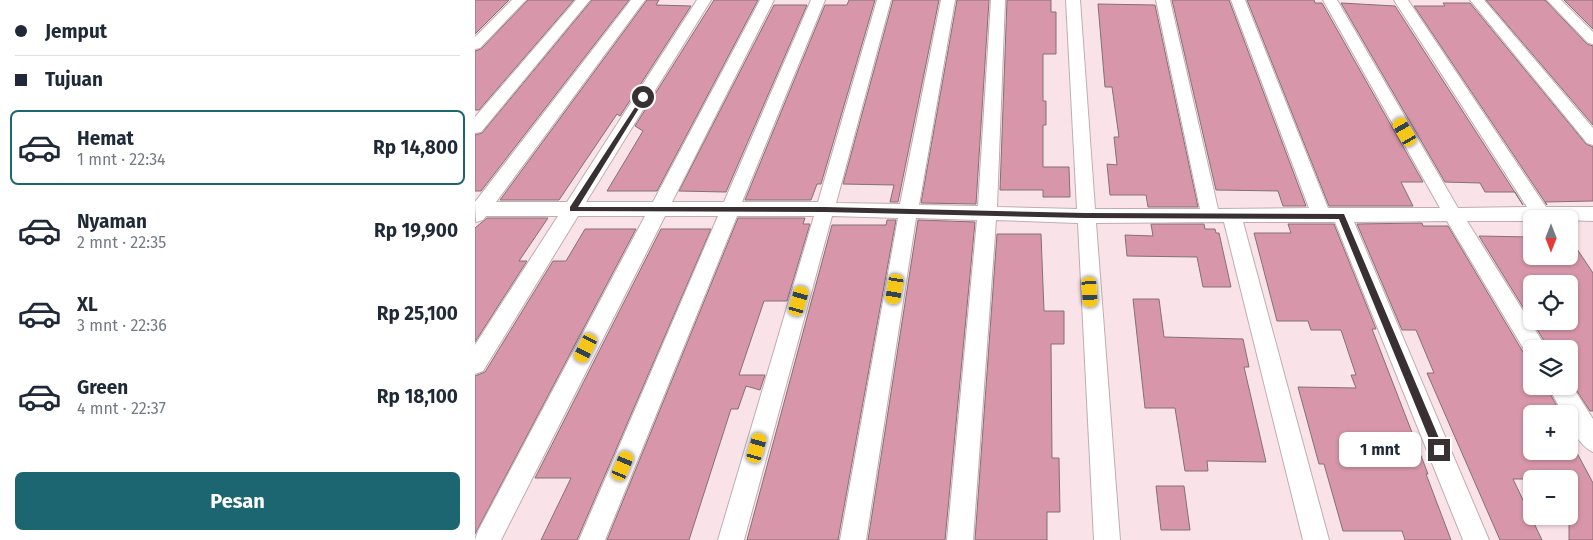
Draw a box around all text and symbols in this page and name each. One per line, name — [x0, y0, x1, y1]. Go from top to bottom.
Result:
text: Jemput — [45, 20, 107, 43]
text: Tujuan — [45, 68, 103, 91]
route start — [632, 86, 654, 108]
car — [1391, 115, 1418, 149]
icon: car — [17, 125, 62, 170]
text: Hemat — [77, 127, 134, 150]
text: Rp 14,800 — [373, 136, 458, 159]
text: 1 mnt · 22:34 — [77, 150, 166, 169]
icon: car — [17, 208, 62, 253]
text: Nyaman — [77, 210, 147, 233]
north arrow — [1523, 210, 1577, 265]
map controls — [1523, 210, 1578, 525]
text: Rp 19,900 — [374, 219, 458, 242]
text: 2 mnt · 22:35 — [77, 233, 166, 252]
car — [885, 273, 904, 305]
button: locate — [1523, 275, 1578, 330]
car — [1081, 277, 1098, 307]
car — [787, 285, 810, 317]
icon: car — [17, 291, 62, 336]
text: XL — [77, 293, 98, 316]
text: Rp 25,100 — [377, 302, 458, 325]
text: 3 mnt · 22:36 — [77, 316, 167, 335]
car — [572, 331, 599, 365]
button: layers — [1523, 340, 1578, 395]
icon: car — [17, 374, 62, 419]
text: Green — [77, 376, 128, 399]
text: Rp 18,100 — [377, 385, 458, 408]
text: 4 mnt · 22:37 — [77, 399, 166, 418]
button: + — [1523, 405, 1578, 460]
car — [745, 432, 768, 464]
callout: 1 mnt — [1339, 432, 1421, 468]
route end — [1428, 439, 1450, 461]
text: 1 mnt — [1360, 440, 1400, 459]
car — [610, 449, 635, 483]
button: − — [1523, 470, 1578, 525]
button: Pesan — [15, 472, 460, 530]

